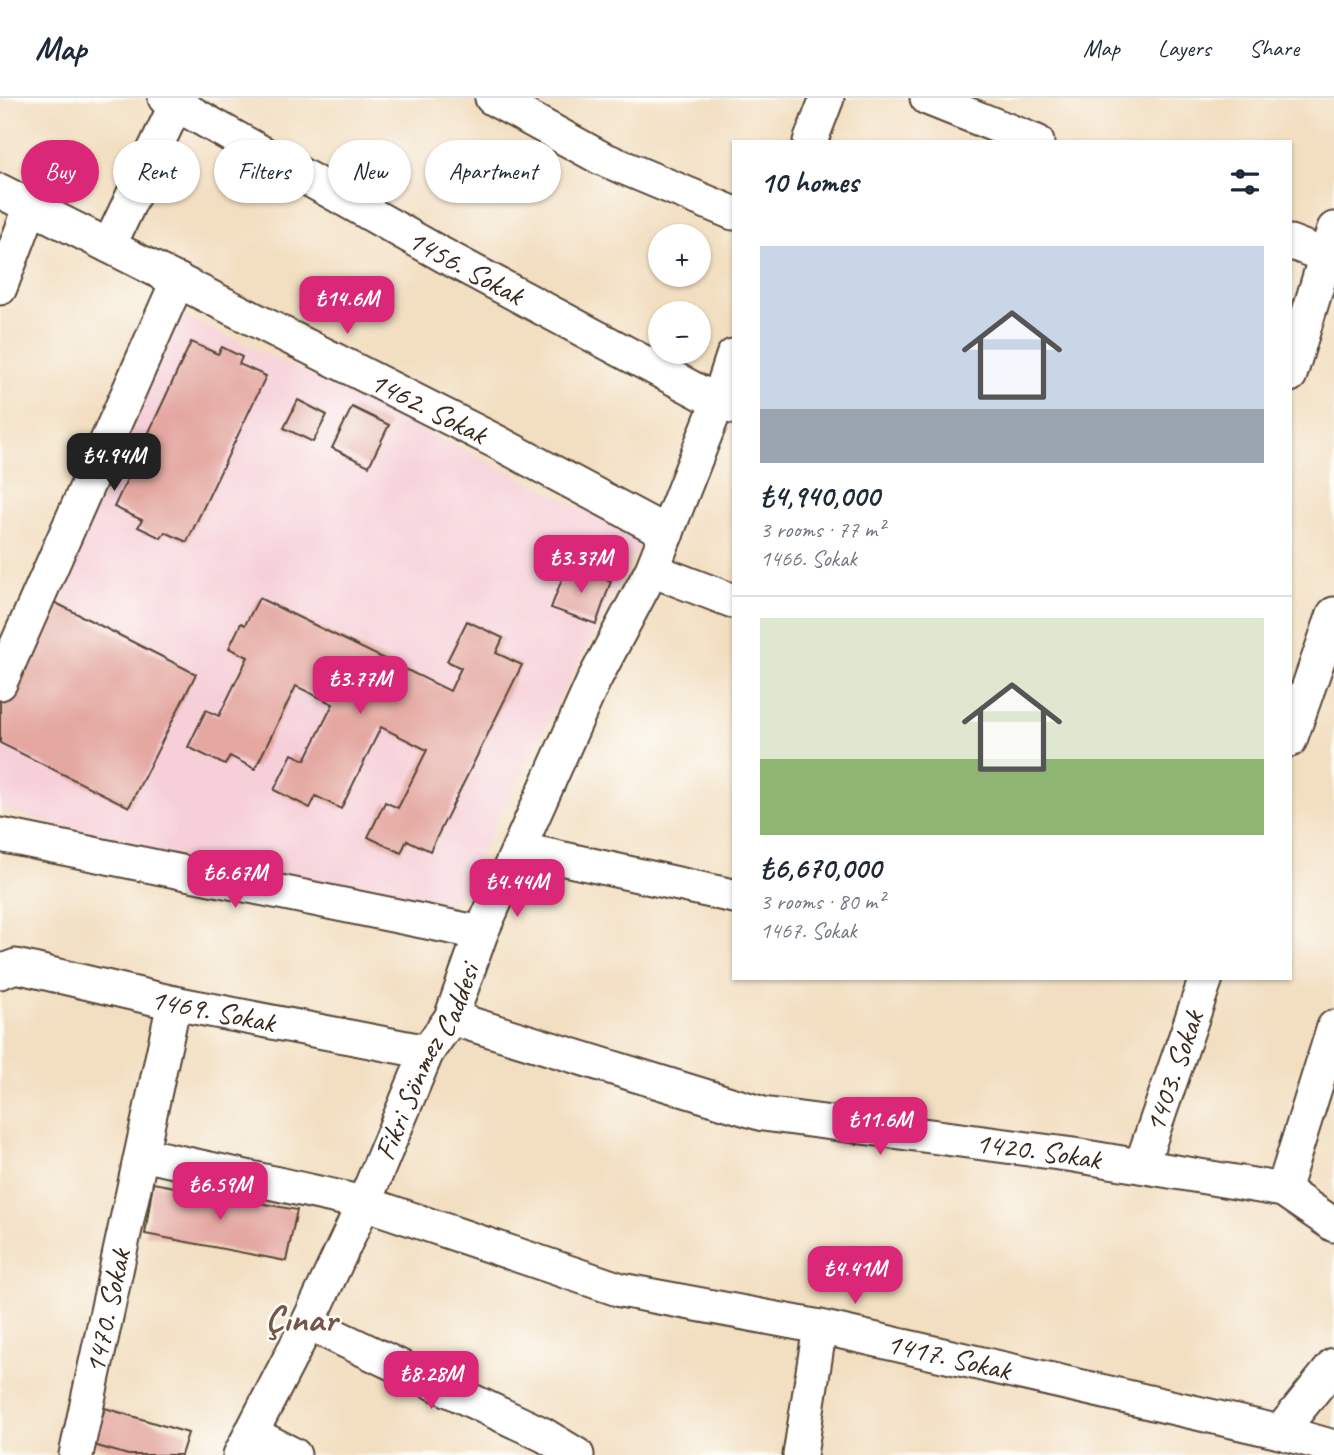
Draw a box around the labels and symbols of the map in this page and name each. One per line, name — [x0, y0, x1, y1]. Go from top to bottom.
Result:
street label: 1456. Sokak — [401, 220, 532, 315]
pin: ₺14.6M — [290, 276, 404, 336]
street label: 1462. Sokak — [364, 362, 495, 454]
pin: ₺4.94M — [57, 434, 171, 493]
pin: ₺3.37M — [524, 536, 638, 595]
pin: ₺3.77M — [303, 656, 417, 716]
pin: ₺6.67M — [178, 850, 292, 910]
pin: ₺4.44M — [460, 860, 574, 919]
street label: Fikri Sönmez Caddesi — [365, 955, 489, 1166]
street label: 1469. Sokak — [147, 979, 280, 1042]
street label: 1403. Sokak — [1135, 1004, 1213, 1137]
pin: ₺11.6M — [823, 1098, 937, 1157]
street label: 1420. Sokak — [973, 1123, 1106, 1179]
pin: ₺6.59M — [163, 1162, 277, 1222]
street label: 1470. Sokak — [75, 1244, 140, 1377]
pin: ₺4.41M — [798, 1246, 912, 1306]
district label: Çınar — [265, 1295, 340, 1342]
street label: 1417. Sokak — [883, 1324, 1016, 1389]
pin: ₺8.28M — [374, 1352, 488, 1411]

